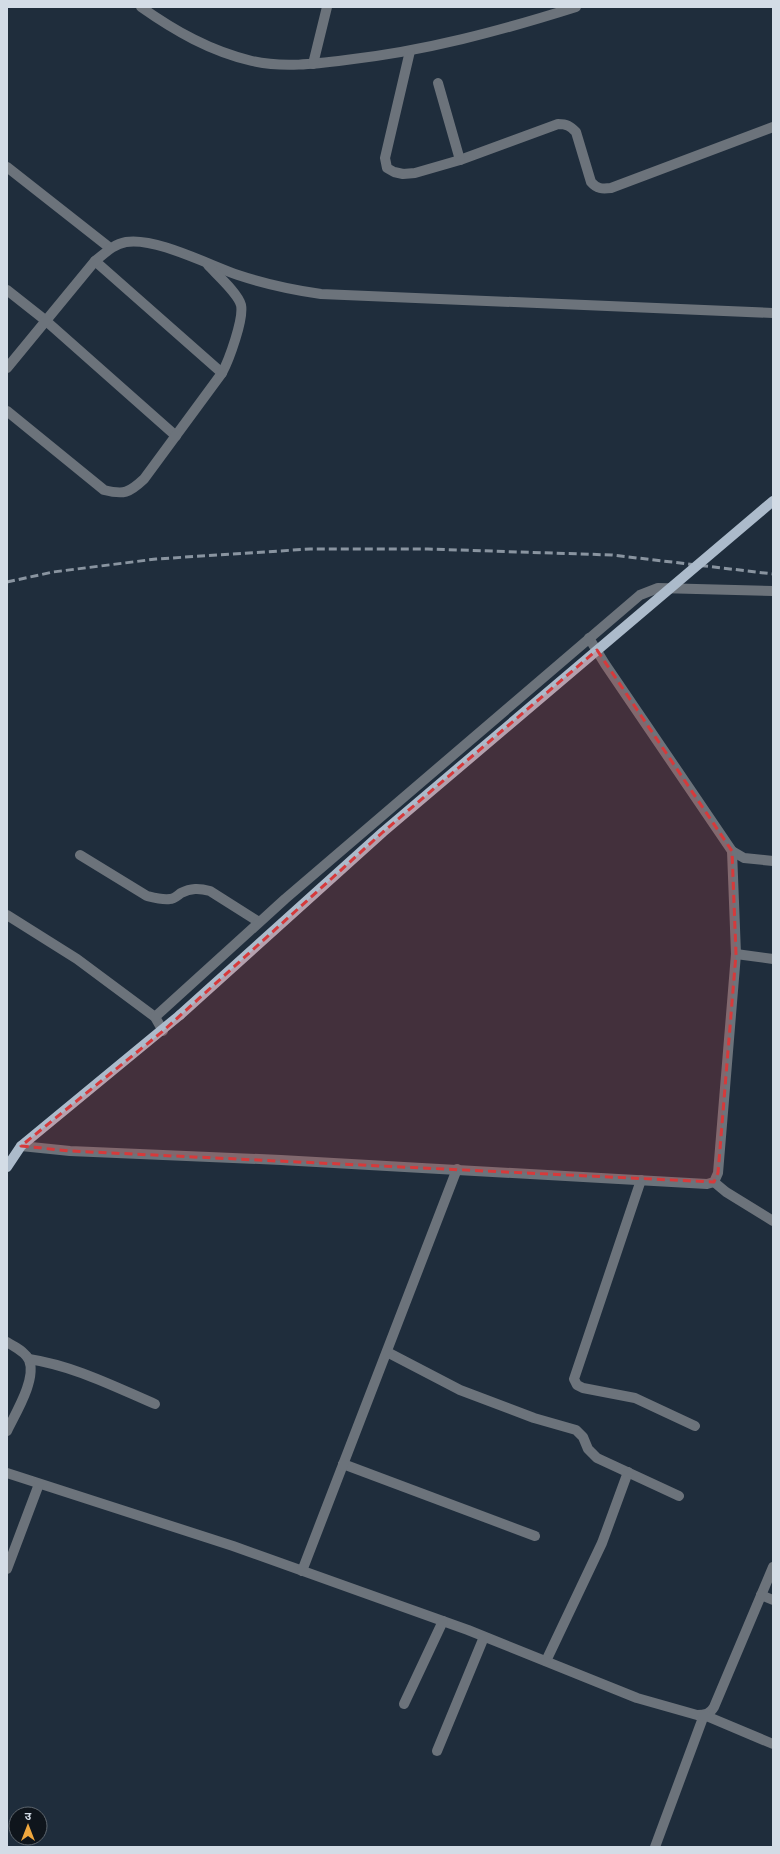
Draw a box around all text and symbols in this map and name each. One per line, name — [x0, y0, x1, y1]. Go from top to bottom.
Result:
north arrow — [8, 1806, 48, 1846]
text: उ — [25, 1810, 32, 1823]

